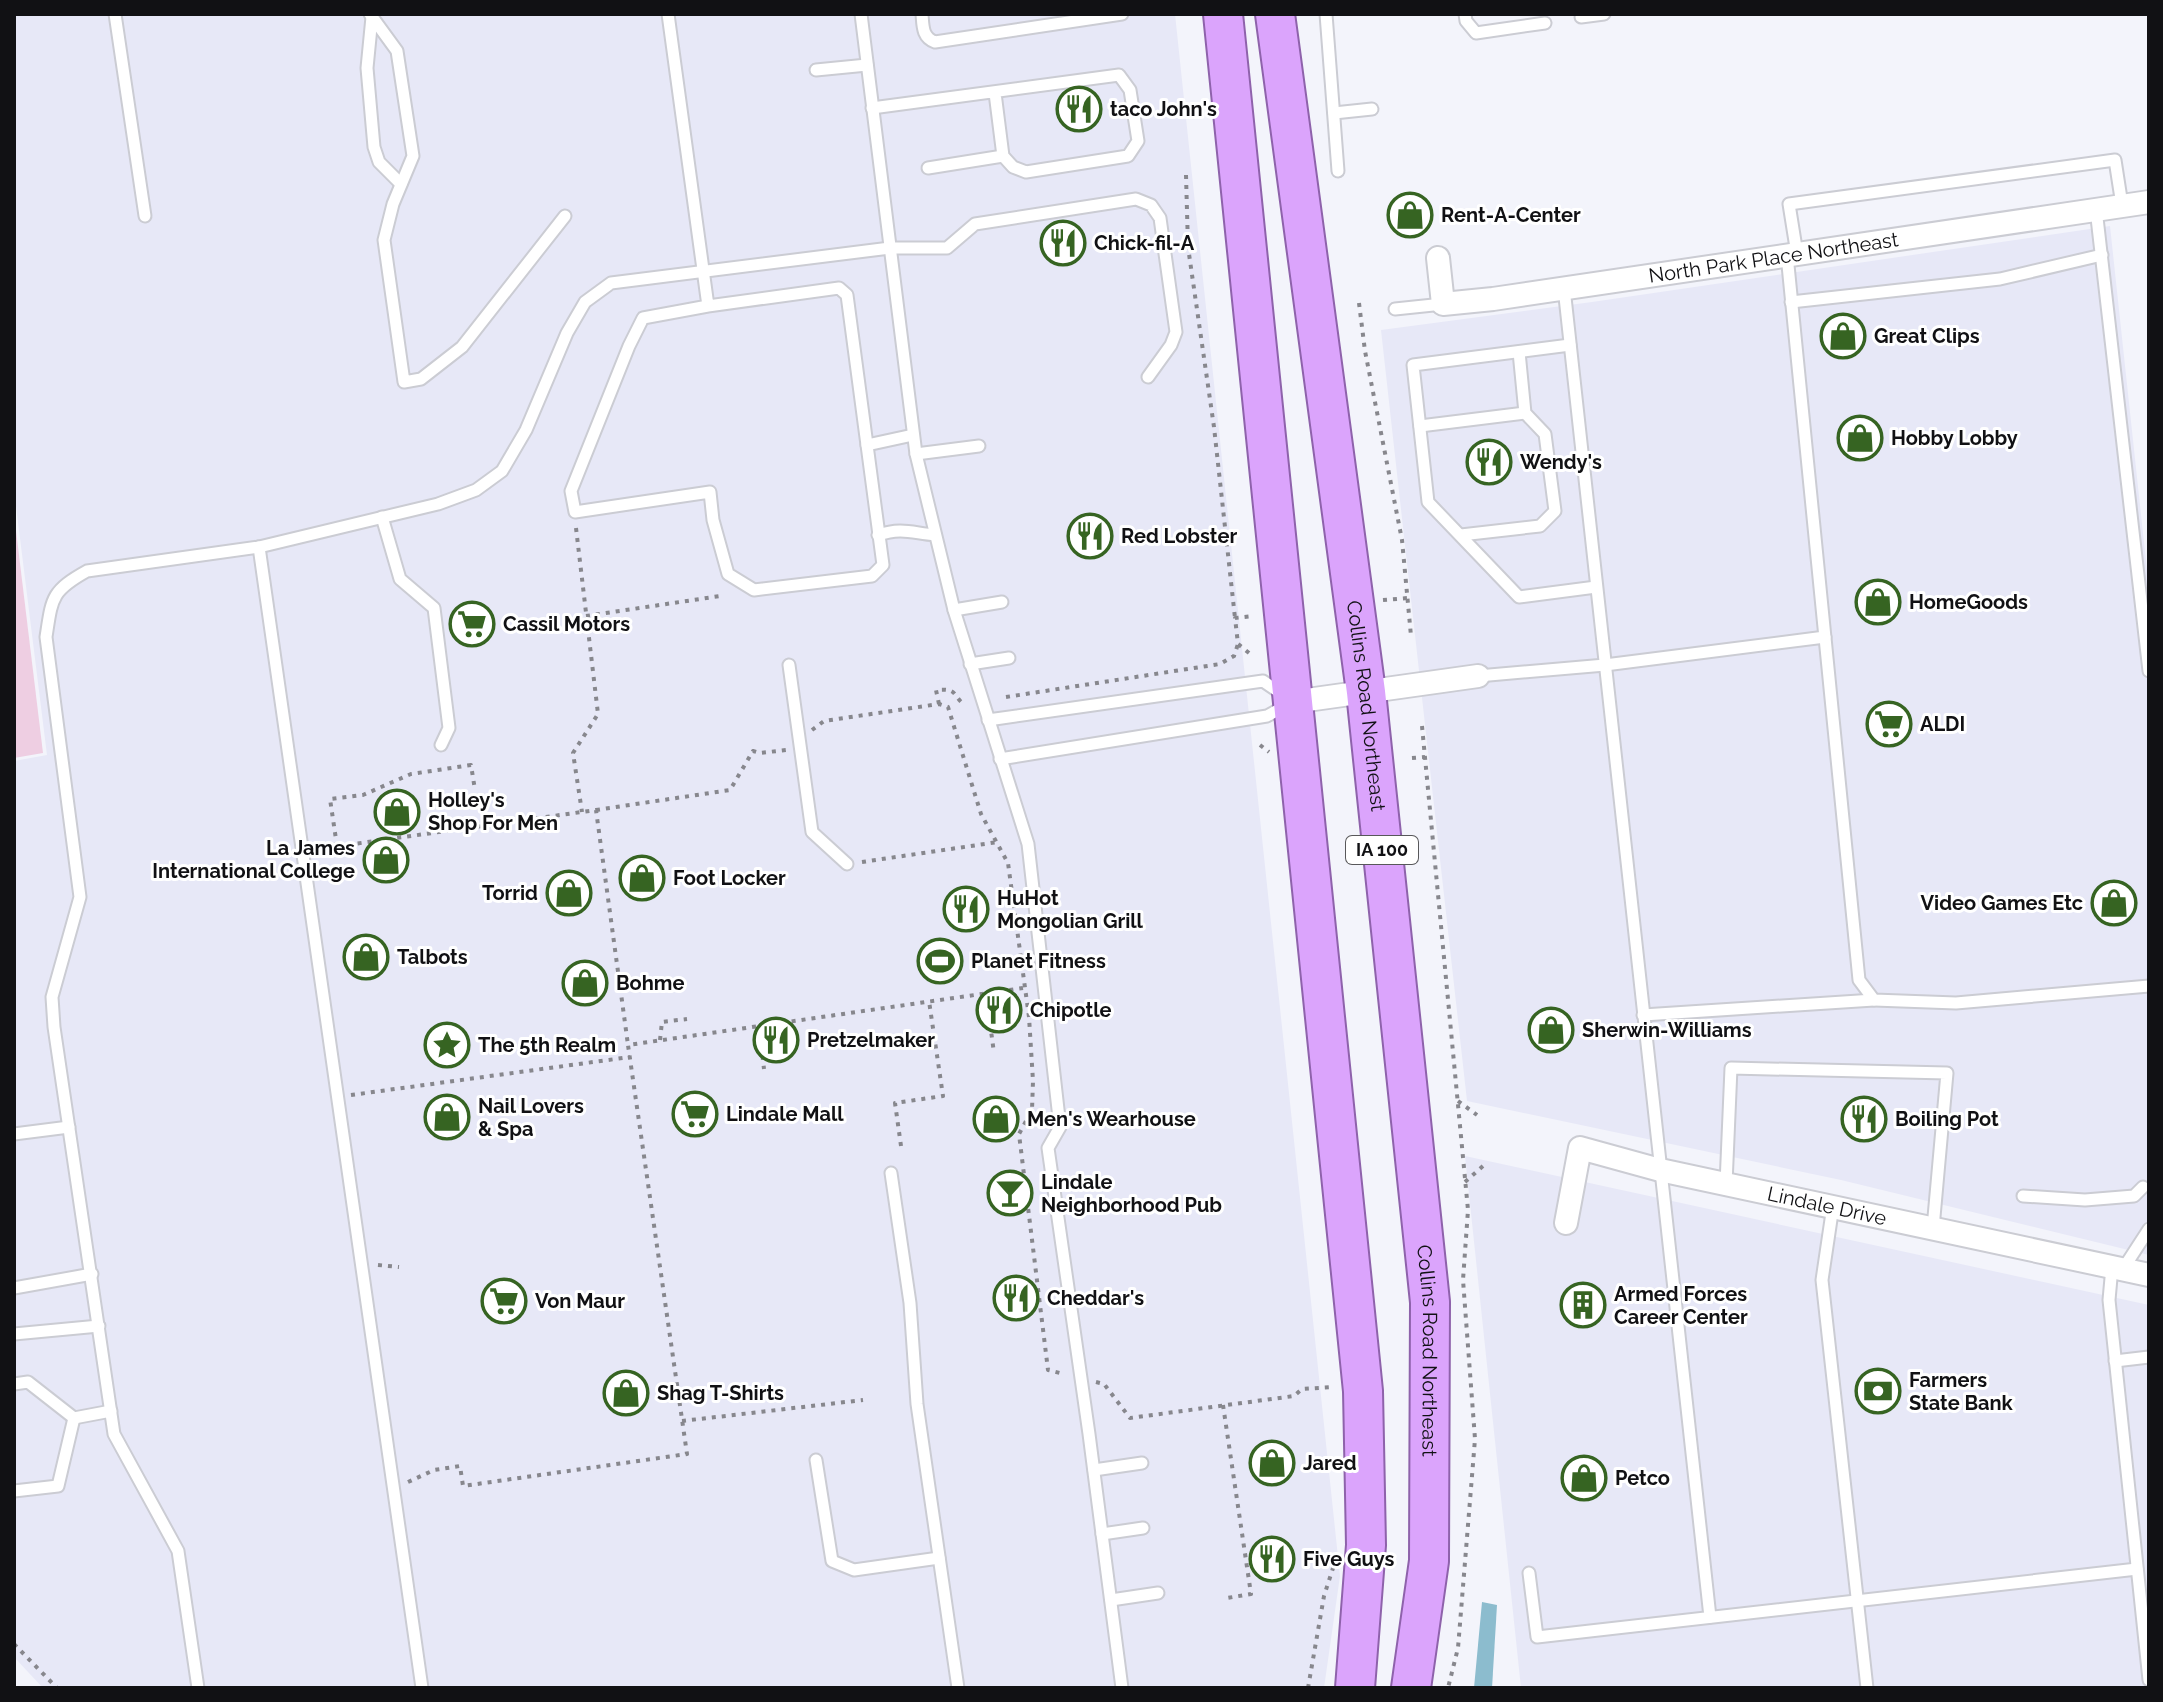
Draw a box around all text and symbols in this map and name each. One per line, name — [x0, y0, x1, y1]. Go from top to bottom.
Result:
restaurant icon: taco John's — [1055, 85, 1103, 133]
place label: taco John's — [1110, 97, 1217, 121]
shop icon: Rent-A-Center — [1386, 191, 1434, 239]
place label: Rent-A-Center — [1441, 203, 1581, 227]
restaurant icon: Chick-fil-A — [1039, 219, 1087, 267]
street label: North Park Place Northeast — [1647, 227, 1900, 288]
place label: Chick-fil-A — [1094, 231, 1195, 255]
shop icon: Great Clips — [1819, 312, 1867, 360]
place label: Great Clips — [1874, 324, 1980, 348]
shop icon: Hobby Lobby — [1836, 414, 1884, 462]
place label: Hobby Lobby — [1891, 426, 2018, 450]
restaurant icon: Wendy's — [1465, 438, 1513, 486]
place label: Wendy's — [1520, 450, 1602, 474]
restaurant icon: Red Lobster — [1066, 512, 1114, 560]
place label: Red Lobster — [1121, 524, 1237, 548]
shop icon: HomeGoods — [1854, 578, 1902, 626]
place label: HomeGoods — [1909, 590, 2028, 614]
street label: Collins Road Northeast — [1342, 599, 1390, 813]
supermarket icon: Cassil Motors — [448, 600, 496, 648]
place label: Cassil Motors — [503, 612, 630, 636]
supermarket icon: ALDI — [1865, 700, 1913, 748]
place label: ALDI — [1920, 712, 1965, 736]
shop icon: Holley's Shop For Men — [373, 788, 421, 836]
place label: Holley's Shop For Men — [428, 788, 558, 835]
place label: La James International College — [152, 836, 355, 883]
shop icon: La James International College — [362, 836, 410, 884]
road number: IA 100 — [1346, 836, 1418, 864]
shop icon: Foot Locker — [618, 854, 666, 902]
place label: Foot Locker — [673, 866, 786, 890]
shop icon: Torrid — [545, 869, 593, 917]
shop icon: Video Games Etc — [2090, 879, 2138, 927]
place label: Torrid — [482, 881, 538, 905]
restaurant icon: HuHot Mongolian Grill — [942, 885, 990, 933]
place label: HuHot Mongolian Grill — [997, 886, 1144, 933]
place label: Video Games Etc — [1921, 891, 2083, 915]
shop icon: Talbots — [342, 933, 390, 981]
sports icon: Planet Fitness — [916, 937, 964, 985]
place label: Talbots — [397, 945, 468, 969]
place label: Planet Fitness — [971, 949, 1106, 973]
shop icon: Bohme — [561, 959, 609, 1007]
place label: Bohme — [616, 971, 684, 995]
restaurant icon: Chipotle — [975, 986, 1023, 1034]
place label: Chipotle — [1030, 998, 1112, 1022]
shop icon: Sherwin-Williams — [1527, 1006, 1575, 1054]
restaurant icon: Pretzelmaker — [752, 1016, 800, 1064]
place label: Sherwin-Williams — [1582, 1018, 1752, 1042]
place icon: The 5th Realm — [423, 1021, 471, 1069]
place label: Pretzelmaker — [807, 1028, 935, 1052]
place label: The 5th Realm — [478, 1033, 616, 1057]
supermarket icon: Lindale Mall — [671, 1090, 719, 1138]
shop icon: Nail Lovers & Spa — [423, 1093, 471, 1141]
place label: Nail Lovers & Spa — [478, 1094, 584, 1141]
shop icon: Men's Wearhouse — [972, 1095, 1020, 1143]
restaurant icon: Boiling Pot — [1840, 1095, 1888, 1143]
place label: Lindale Mall — [726, 1102, 844, 1126]
place label: Men's Wearhouse — [1027, 1107, 1196, 1131]
place label: Boiling Pot — [1895, 1107, 1999, 1131]
bar icon: Lindale Neighborhood Pub — [986, 1169, 1034, 1217]
place label: Lindale Neighborhood Pub — [1041, 1170, 1222, 1217]
street label: Lindale Drive — [1765, 1181, 1889, 1230]
street label: Collins Road Northeast — [1412, 1244, 1442, 1457]
restaurant icon: Cheddar's — [992, 1274, 1040, 1322]
supermarket icon: Von Maur — [480, 1277, 528, 1325]
building icon: Armed Forces Career Center — [1559, 1281, 1607, 1329]
place label: Armed Forces Career Center — [1614, 1282, 1748, 1329]
place label: Cheddar's — [1047, 1286, 1144, 1310]
place label: Von Maur — [535, 1289, 625, 1313]
bank icon: Farmers State Bank — [1854, 1367, 1902, 1415]
place label: Farmers State Bank — [1909, 1368, 2014, 1415]
shop icon: Shag T-Shirts — [602, 1369, 650, 1417]
place label: Shag T-Shirts — [657, 1381, 784, 1405]
shop icon: Jared — [1248, 1439, 1296, 1487]
place label: Jared — [1303, 1451, 1357, 1475]
shop icon: Petco — [1560, 1454, 1608, 1502]
place label: Petco — [1615, 1466, 1670, 1490]
restaurant icon: Five Guys — [1248, 1535, 1296, 1583]
place label: Five Guys — [1303, 1547, 1395, 1571]

